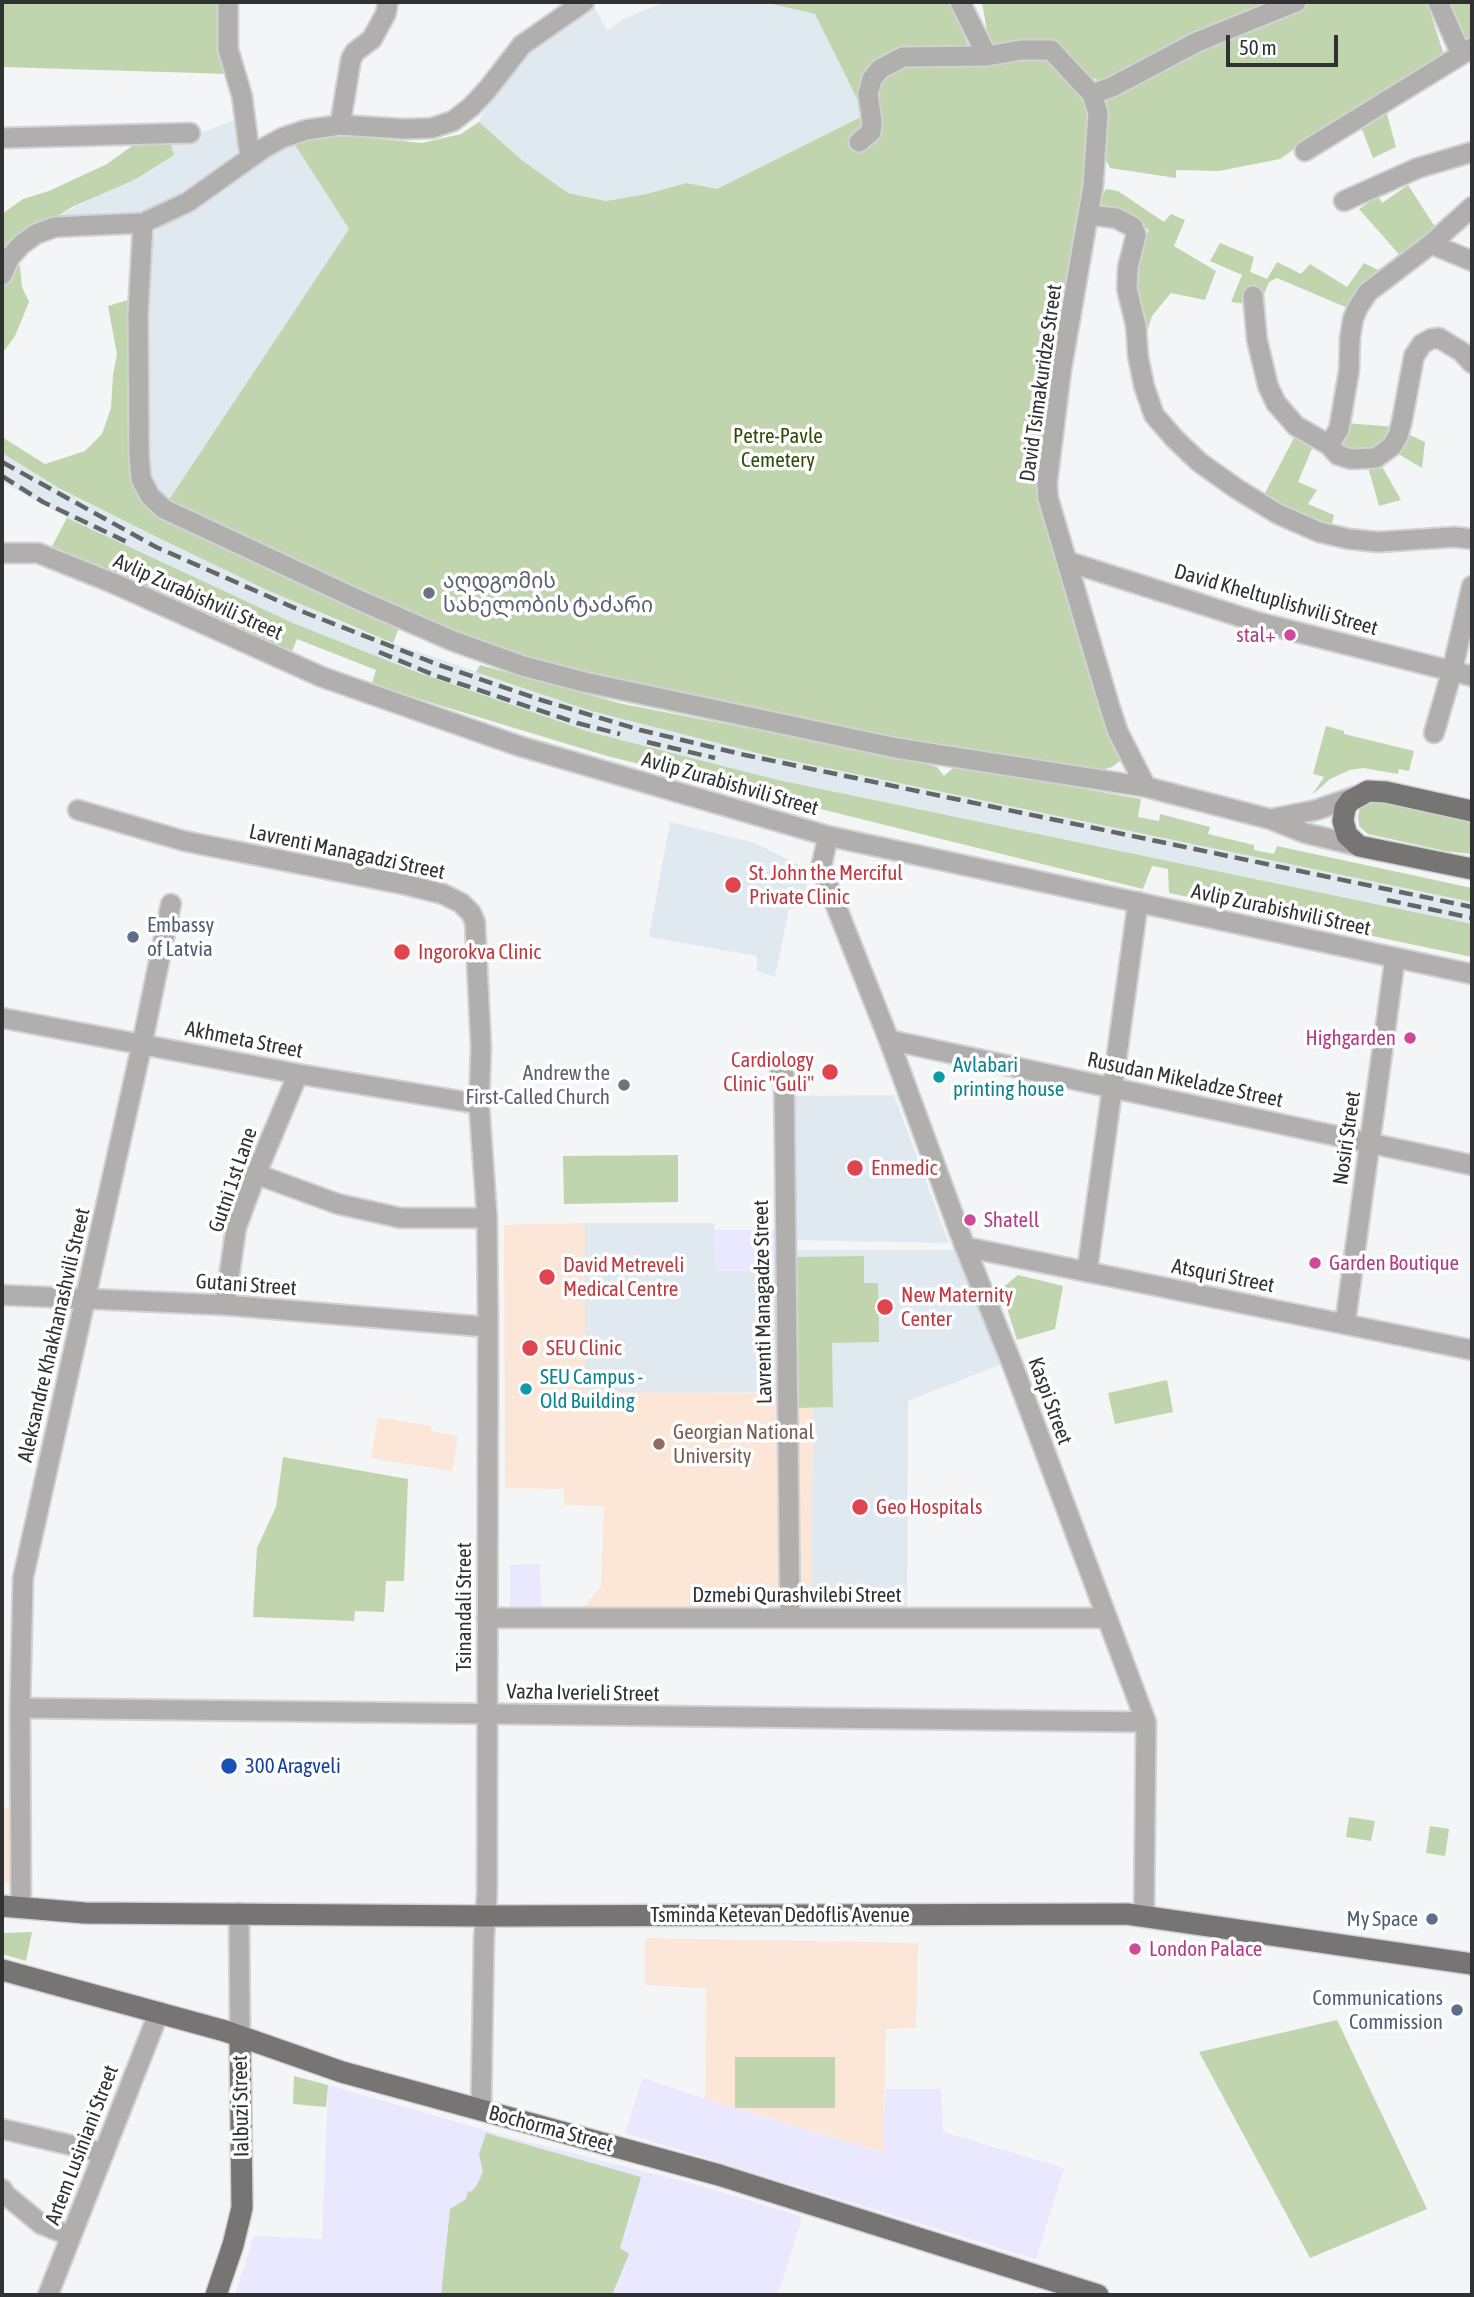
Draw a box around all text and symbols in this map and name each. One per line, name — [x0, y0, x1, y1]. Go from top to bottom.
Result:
scale bar — [1229, 21, 1341, 65]
text: 50 m — [1239, 35, 1277, 59]
street label: David Tsimakuridze Street — [1015, 283, 1067, 483]
park label: Petre-Pavle Cemetery — [733, 423, 823, 473]
street label: Avlip Zurabishvili Street — [110, 548, 286, 646]
street label: David Kheltuplishvili Street — [1171, 559, 1381, 641]
place label: აღდგომის სახელობის ტაძარი — [443, 568, 653, 618]
marker: აღდგომის სახელობის ტაძარი — [421, 585, 437, 601]
place label: stal+ — [1236, 622, 1276, 648]
marker: stal+ — [1282, 627, 1298, 643]
street label: Avlip Zurabishvili Street — [639, 747, 821, 821]
street label: Lavrenti Managadzi Street — [247, 819, 447, 885]
place label: St. John the Merciful Private Clinic — [749, 860, 903, 910]
marker: St. John the Merciful Private Clinic — [723, 875, 743, 895]
street label: Avlip Zurabishvili Street — [1189, 879, 1373, 941]
place label: Embassy of Latvia — [147, 912, 214, 962]
marker: Embassy of Latvia — [125, 929, 141, 945]
place label: Ingorokva Clinic — [418, 939, 541, 965]
marker: Ingorokva Clinic — [392, 942, 412, 962]
street label: Akhmeta Street — [183, 1016, 305, 1064]
place label: Highgarden — [1306, 1025, 1396, 1051]
marker: Highgarden — [1402, 1030, 1418, 1046]
place label: Cardiology Clinic "Guli" — [723, 1047, 814, 1097]
street label: Rusudan Mikeladze Street — [1085, 1047, 1285, 1113]
place label: Avlabari printing house — [953, 1052, 1064, 1102]
place label: Andrew the First-Called Church — [465, 1060, 610, 1110]
marker: Cardiology Clinic "Guli" — [820, 1062, 840, 1082]
marker: Avlabari printing house — [931, 1069, 947, 1085]
marker: Andrew the First-Called Church — [616, 1077, 632, 1093]
street label: Nosiri Street — [1328, 1089, 1366, 1187]
street label: Gutni 1st Lane — [203, 1124, 263, 1236]
place label: Enmedic — [871, 1155, 937, 1181]
marker: Enmedic — [845, 1158, 865, 1178]
street label: Lavrenti Managadze Street — [749, 1200, 777, 1404]
street label: Aleksandre Khakhanashvili Street — [12, 1205, 96, 1465]
place label: Shatell — [984, 1207, 1039, 1233]
marker: Shatell — [962, 1212, 978, 1228]
place label: Garden Boutique — [1329, 1250, 1459, 1276]
place label: David Metreveli Medical Centre — [563, 1252, 684, 1302]
street label: Atsquri Street — [1170, 1254, 1276, 1298]
marker: Garden Boutique — [1307, 1255, 1323, 1271]
marker: David Metreveli Medical Centre — [537, 1267, 557, 1287]
street label: Gutani Street — [195, 1269, 297, 1301]
place label: New Maternity Center — [901, 1282, 1013, 1332]
marker: New Maternity Center — [875, 1297, 895, 1317]
place label: SEU Clinic — [546, 1335, 622, 1361]
marker: SEU Clinic — [520, 1338, 540, 1358]
street label: Kaspi Street — [1023, 1354, 1077, 1448]
place label: SEU Campus - Old Building — [540, 1364, 643, 1414]
marker: SEU Campus - Old Building — [518, 1381, 534, 1397]
place label: Georgian National University — [673, 1419, 814, 1469]
marker: Georgian National University — [651, 1436, 667, 1452]
place label: Geo Hospitals — [876, 1494, 982, 1520]
marker: Geo Hospitals — [850, 1497, 870, 1517]
street label: Tsinandali Street — [451, 1542, 477, 1672]
street label: Dzmebi Qurashvilebi Street — [692, 1582, 902, 1608]
street label: Vazha Iverieli Street — [506, 1679, 660, 1707]
place label: 300 Aragveli — [245, 1753, 341, 1779]
marker: 300 Aragveli — [219, 1756, 239, 1776]
street label: Tsminda Ketevan Dedoflis Avenue — [650, 1902, 910, 1928]
place label: My Space — [1347, 1906, 1418, 1932]
marker: My Space — [1424, 1911, 1440, 1927]
place label: London Palace — [1149, 1936, 1262, 1962]
marker: London Palace — [1127, 1941, 1143, 1957]
place label: Communications Commission — [1312, 1985, 1443, 2035]
marker: Communications Commission — [1449, 2002, 1465, 2018]
street label: Ialbuzi Street — [228, 2055, 254, 2157]
street label: Artem Lusiniani Street — [40, 2062, 124, 2228]
street label: Bochorma Street — [486, 2100, 616, 2158]

